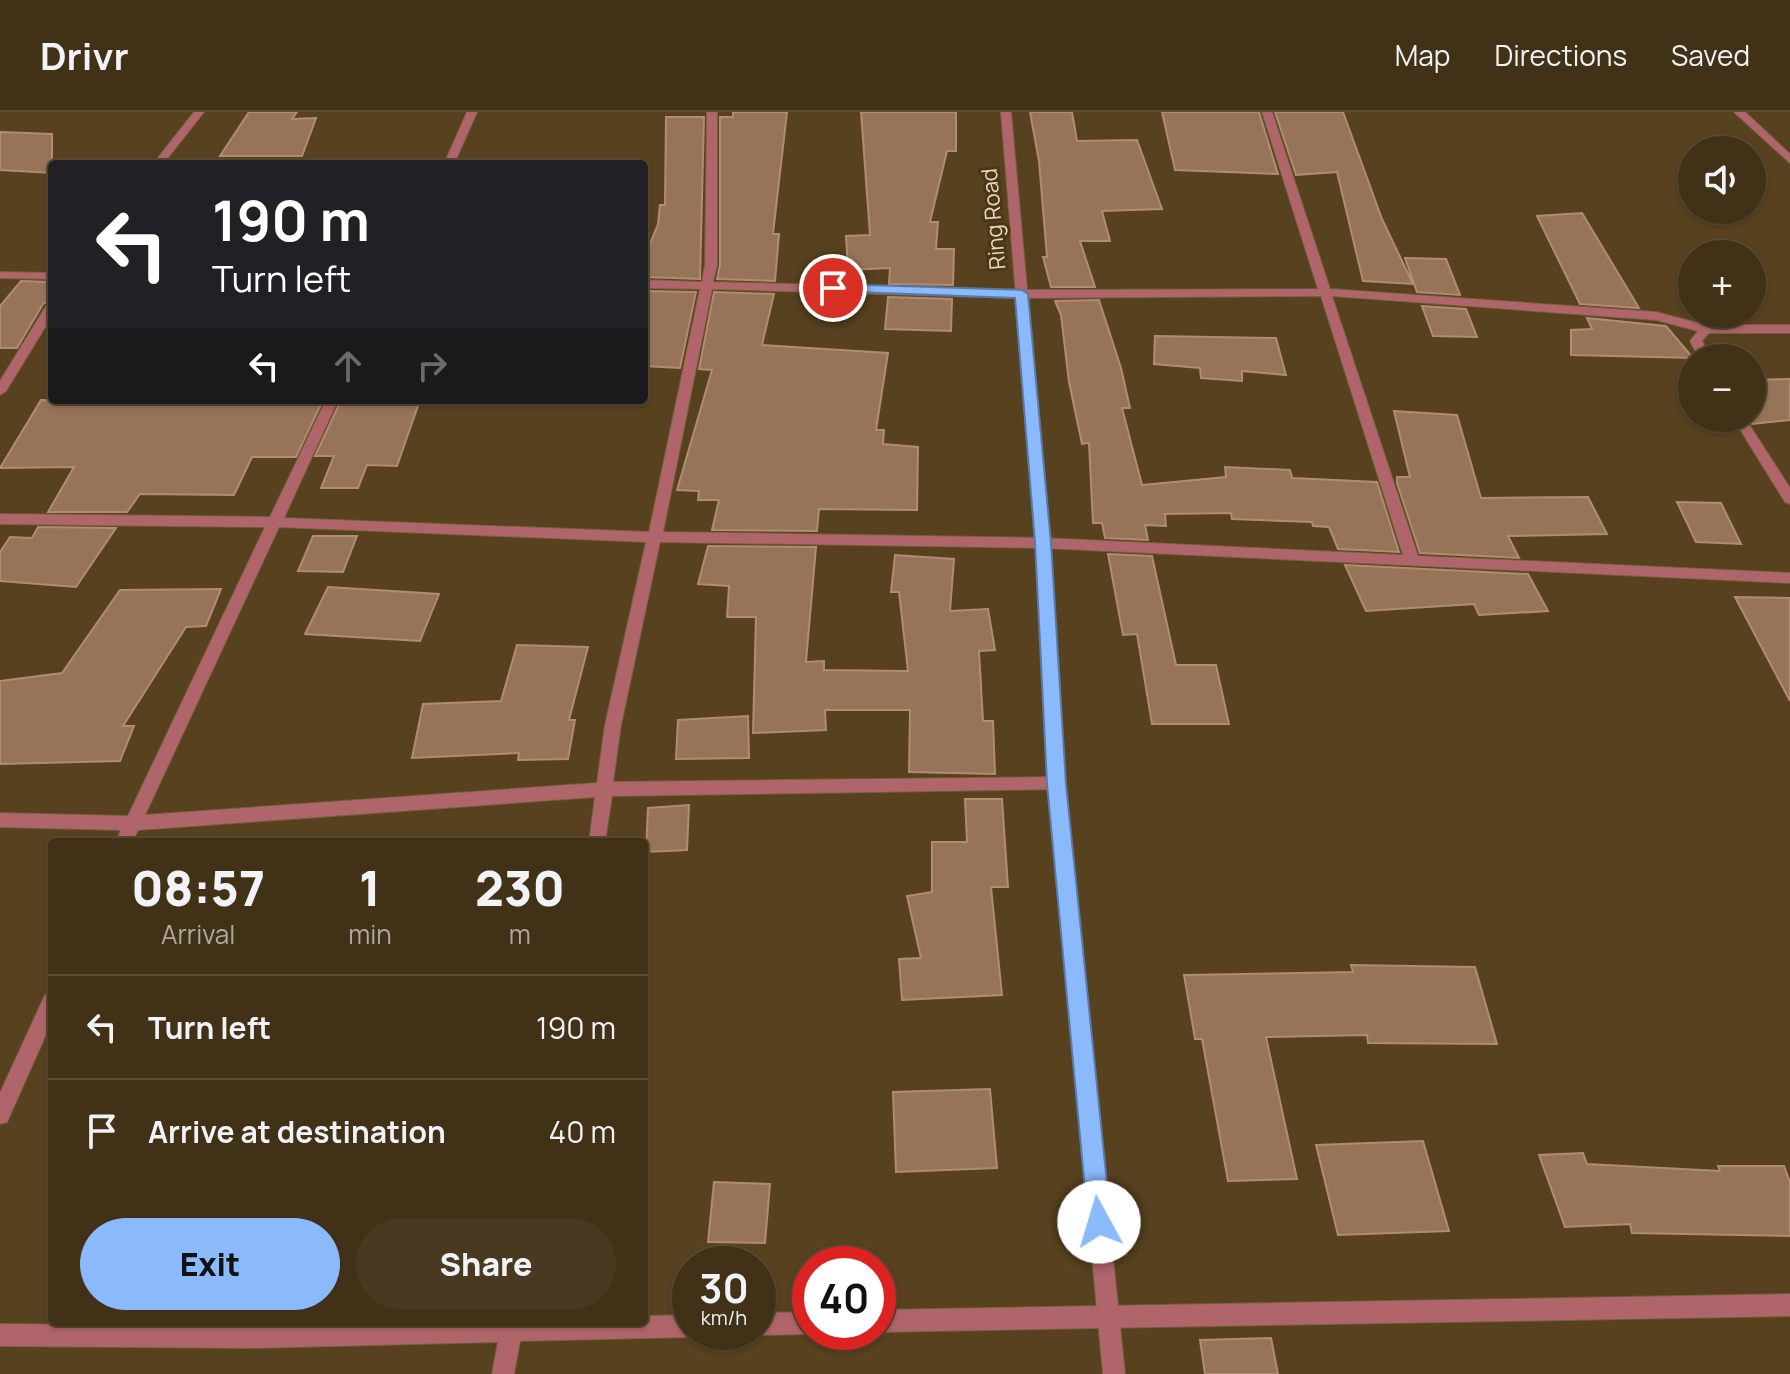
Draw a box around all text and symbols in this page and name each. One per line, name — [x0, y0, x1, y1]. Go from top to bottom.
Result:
text: Drivr — [40, 29, 129, 81]
text: Map — [1395, 36, 1450, 74]
text: Directions — [1494, 36, 1627, 74]
text: Saved — [1671, 36, 1750, 74]
map controls — [1678, 136, 1766, 432]
button: sound — [1678, 136, 1766, 224]
street label: Ring Road — [974, 167, 1012, 271]
text: 190 m — [212, 181, 370, 258]
icon: left — [80, 192, 184, 296]
button: + — [1678, 240, 1766, 328]
text: Turn left — [212, 254, 351, 303]
pin — [799, 254, 867, 322]
icon: arrive — [811, 266, 855, 310]
icon: left — [242, 344, 286, 388]
icon: ahead — [326, 344, 370, 388]
icon: right — [410, 344, 454, 388]
button: − — [1678, 344, 1766, 432]
text: 08:57 — [131, 855, 265, 920]
text: 1 — [359, 855, 381, 920]
text: 230 — [475, 855, 565, 920]
text: Arrival — [161, 916, 235, 952]
text: min — [348, 916, 392, 952]
text: m — [509, 916, 531, 952]
icon: left — [80, 1005, 124, 1049]
text: Turn left — [148, 1007, 271, 1048]
text: 190 m — [536, 1007, 616, 1048]
icon: arrive — [80, 1109, 124, 1153]
text: Arrive at destination — [148, 1111, 446, 1152]
text: 40 m — [549, 1111, 616, 1152]
position arrow — [1057, 1180, 1141, 1264]
button: Exit — [80, 1218, 340, 1310]
button: Share — [356, 1218, 616, 1310]
speed limit sign: 40 — [792, 1246, 896, 1350]
text: 30 — [699, 1260, 749, 1315]
text: km/h — [701, 1304, 747, 1331]

